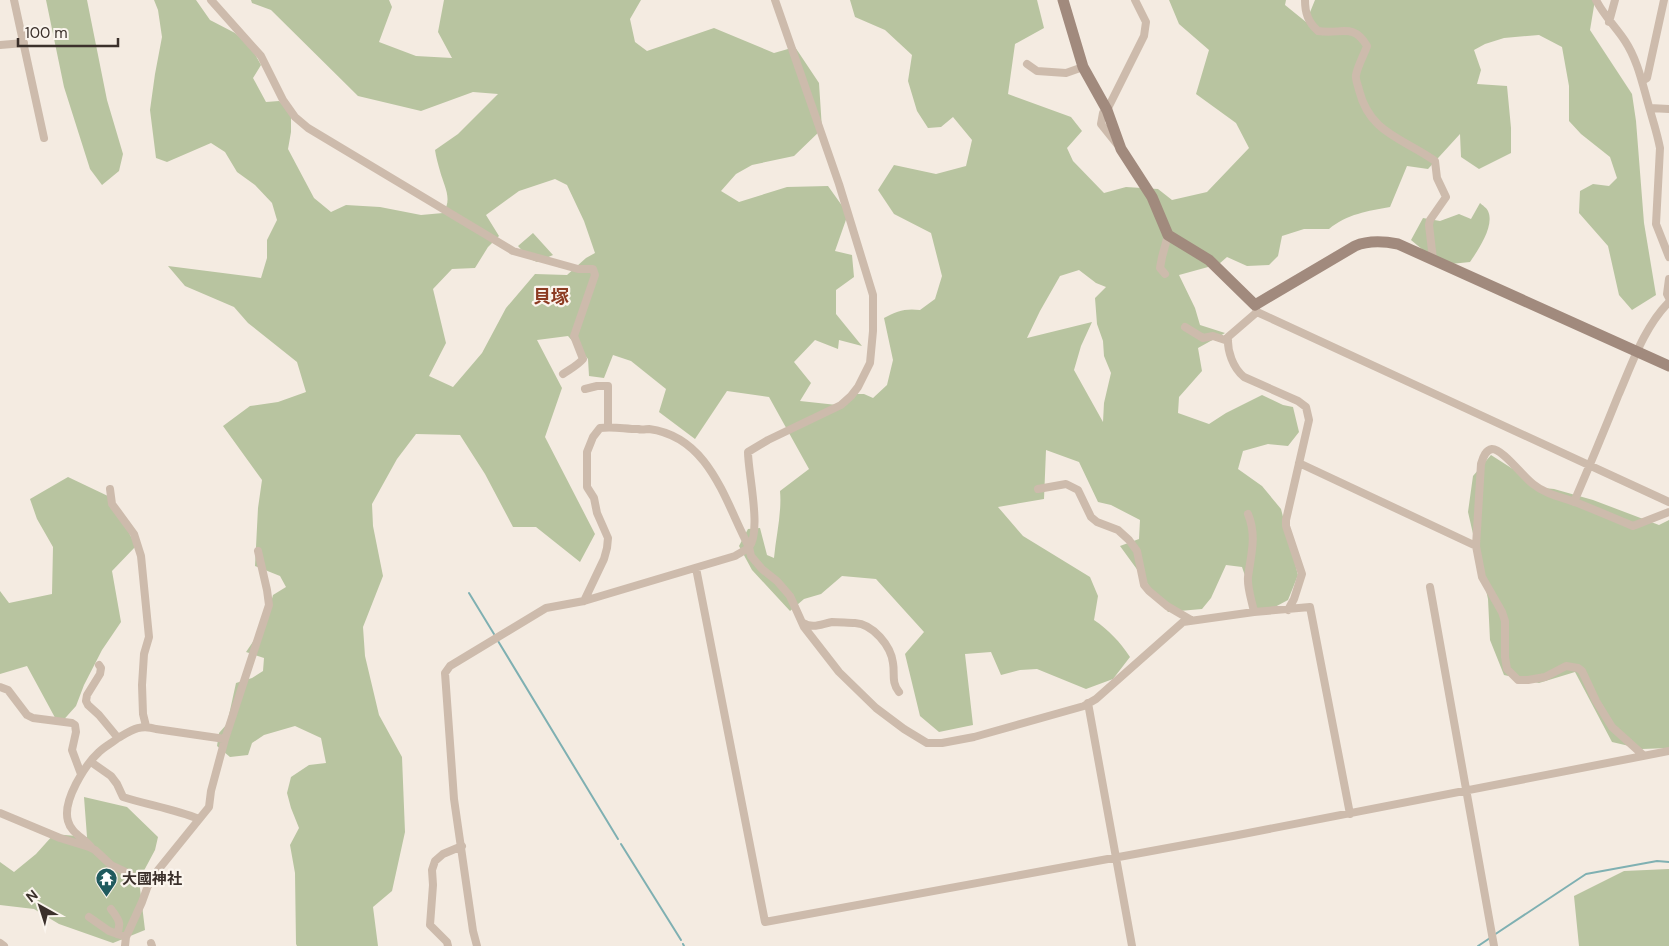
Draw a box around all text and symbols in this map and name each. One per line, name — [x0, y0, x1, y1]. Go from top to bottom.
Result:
scale bar — [18, 15, 118, 47]
text: 100 m — [25, 23, 68, 43]
district label: 貝塚 — [533, 285, 569, 309]
temple icon: 大國神社 — [94, 867, 118, 898]
place label: 大國神社 — [122, 869, 182, 889]
north arrow — [15, 881, 65, 931]
text: N — [22, 886, 41, 906]

